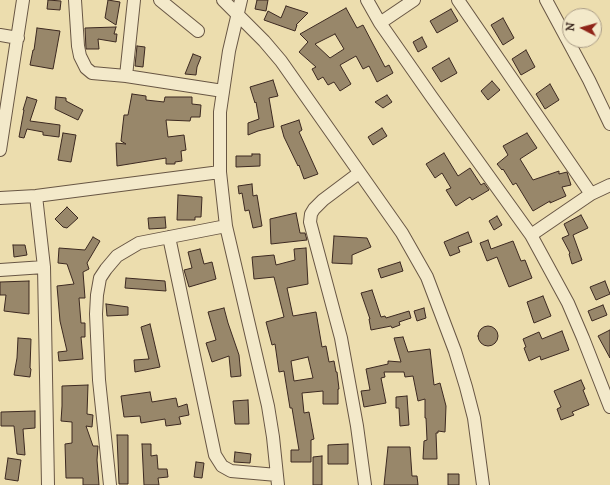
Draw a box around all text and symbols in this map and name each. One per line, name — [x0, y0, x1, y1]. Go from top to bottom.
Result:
north arrow — [562, 8, 602, 48]
text: N — [564, 22, 578, 32]

